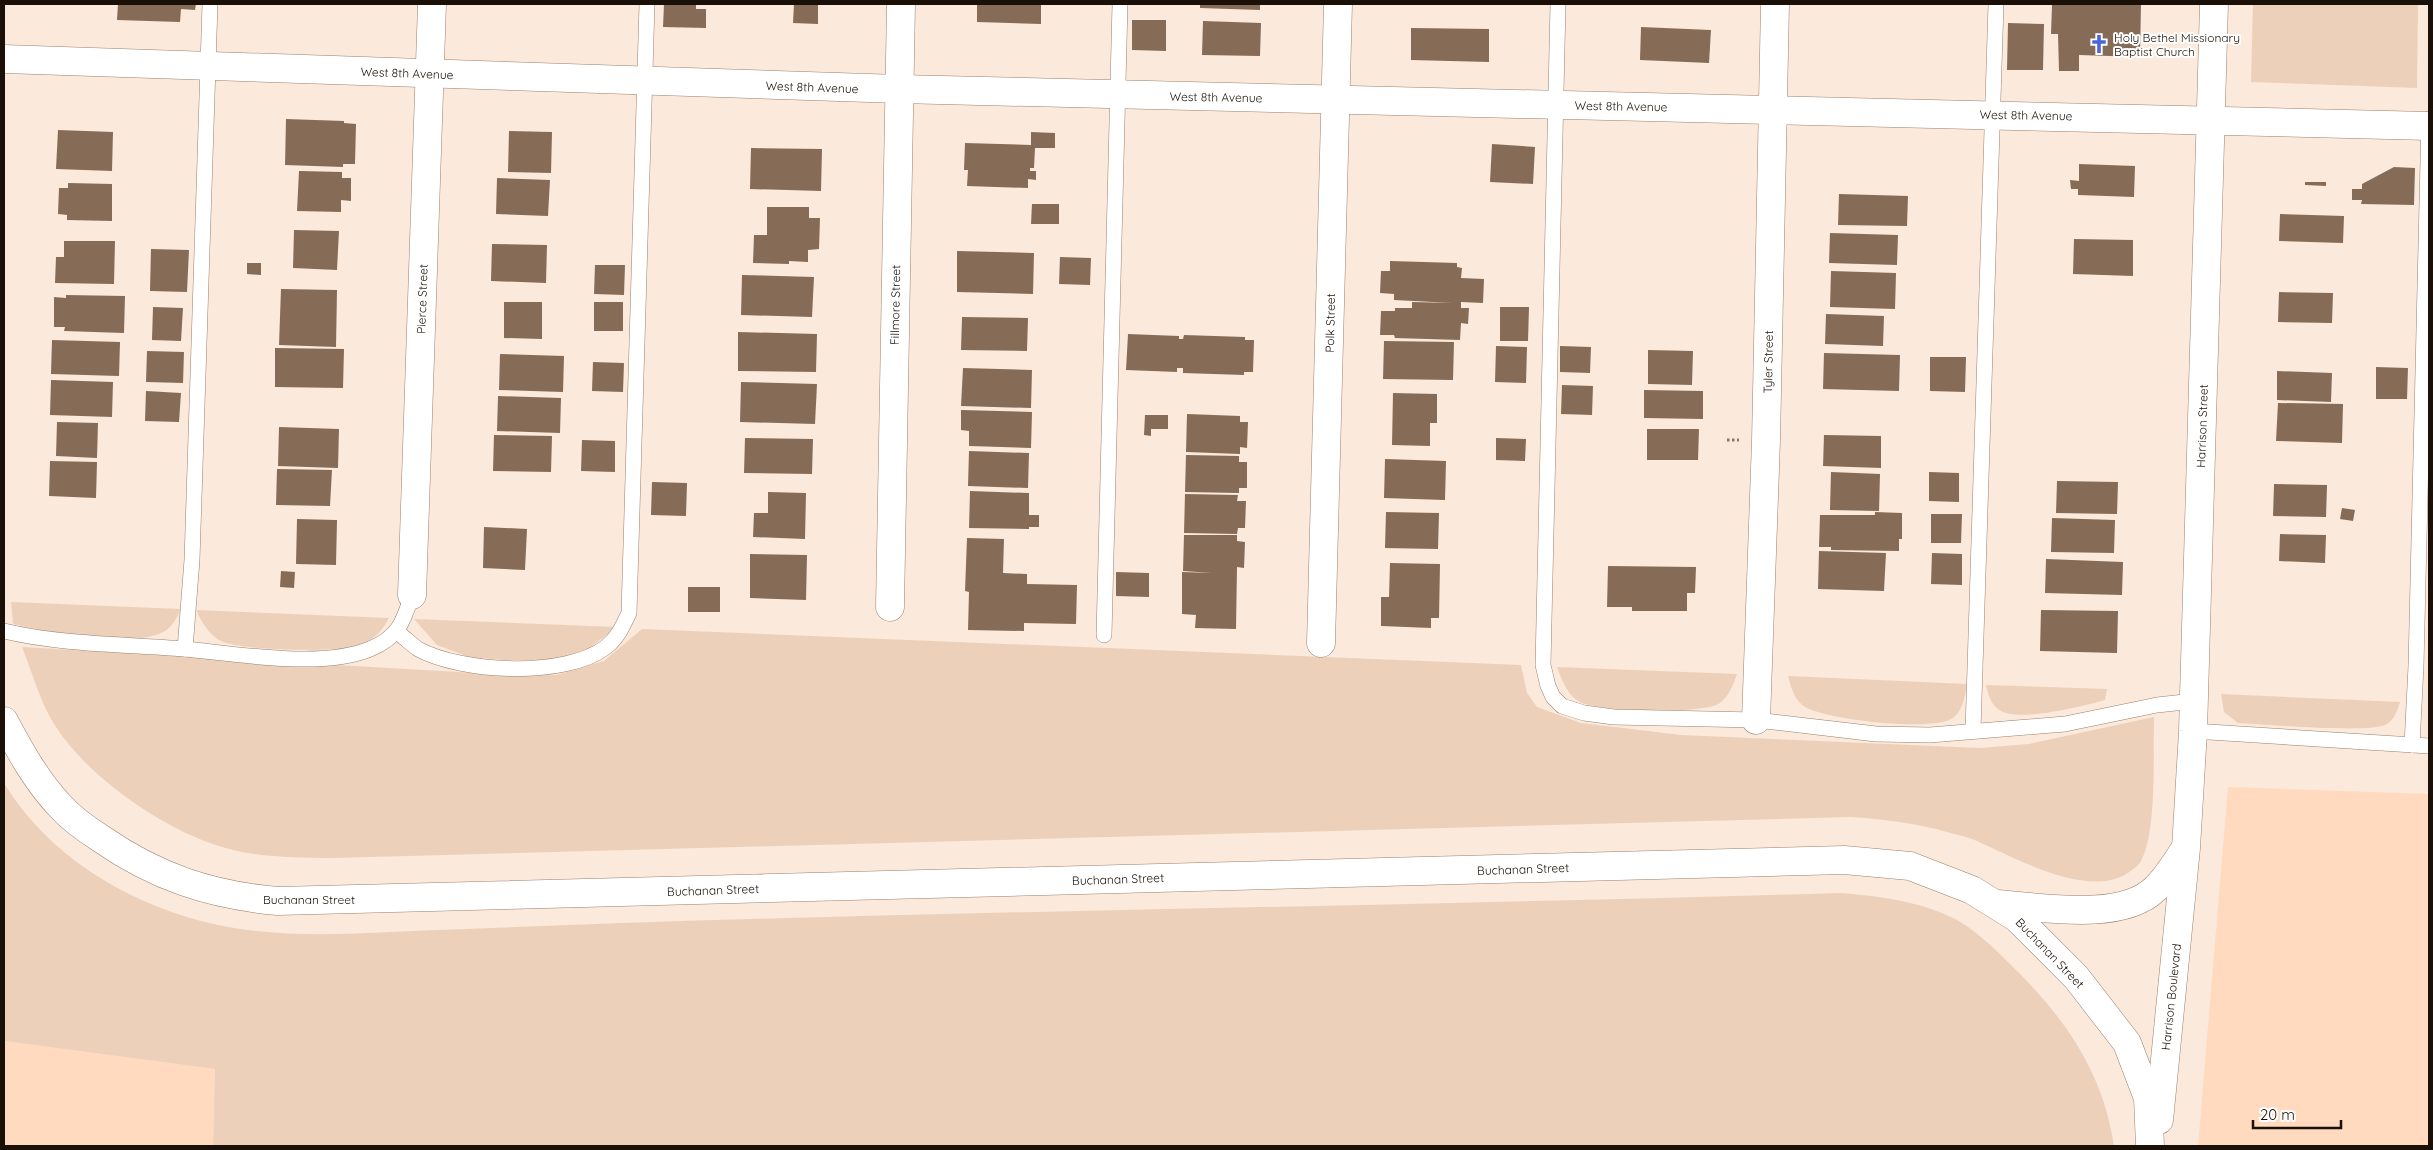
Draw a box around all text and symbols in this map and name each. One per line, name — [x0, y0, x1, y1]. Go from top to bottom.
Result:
place label: Holy Bethel Missionary Baptist Church — [2114, 30, 2240, 59]
church icon: Holy Bethel Missionary Baptist Church — [2088, 33, 2110, 55]
street label: West 8th Avenue — [360, 64, 454, 82]
street label: West 8th Avenue — [765, 78, 859, 96]
street label: West 8th Avenue — [1169, 89, 1263, 105]
street label: West 8th Avenue — [1574, 98, 1668, 114]
street label: West 8th Avenue — [1979, 107, 2073, 123]
street label: Pierce Street — [413, 264, 431, 334]
street label: Fillmore Street — [887, 265, 903, 345]
street label: Polk Street — [1322, 293, 1338, 353]
street label: Tyler Street — [1760, 330, 1776, 394]
street label: Harrison Street — [2193, 384, 2211, 468]
street label: Buchanan Street — [1477, 860, 1569, 878]
street label: Buchanan Street — [1072, 870, 1164, 888]
street label: Buchanan Street — [667, 881, 759, 899]
street label: Buchanan Street — [263, 892, 355, 907]
street label: Buchanan Street — [2013, 915, 2087, 991]
street label: Harrison Boulevard — [2158, 943, 2184, 1051]
scale bar — [2253, 1098, 2340, 1130]
text: 20 m — [2260, 1105, 2295, 1124]

